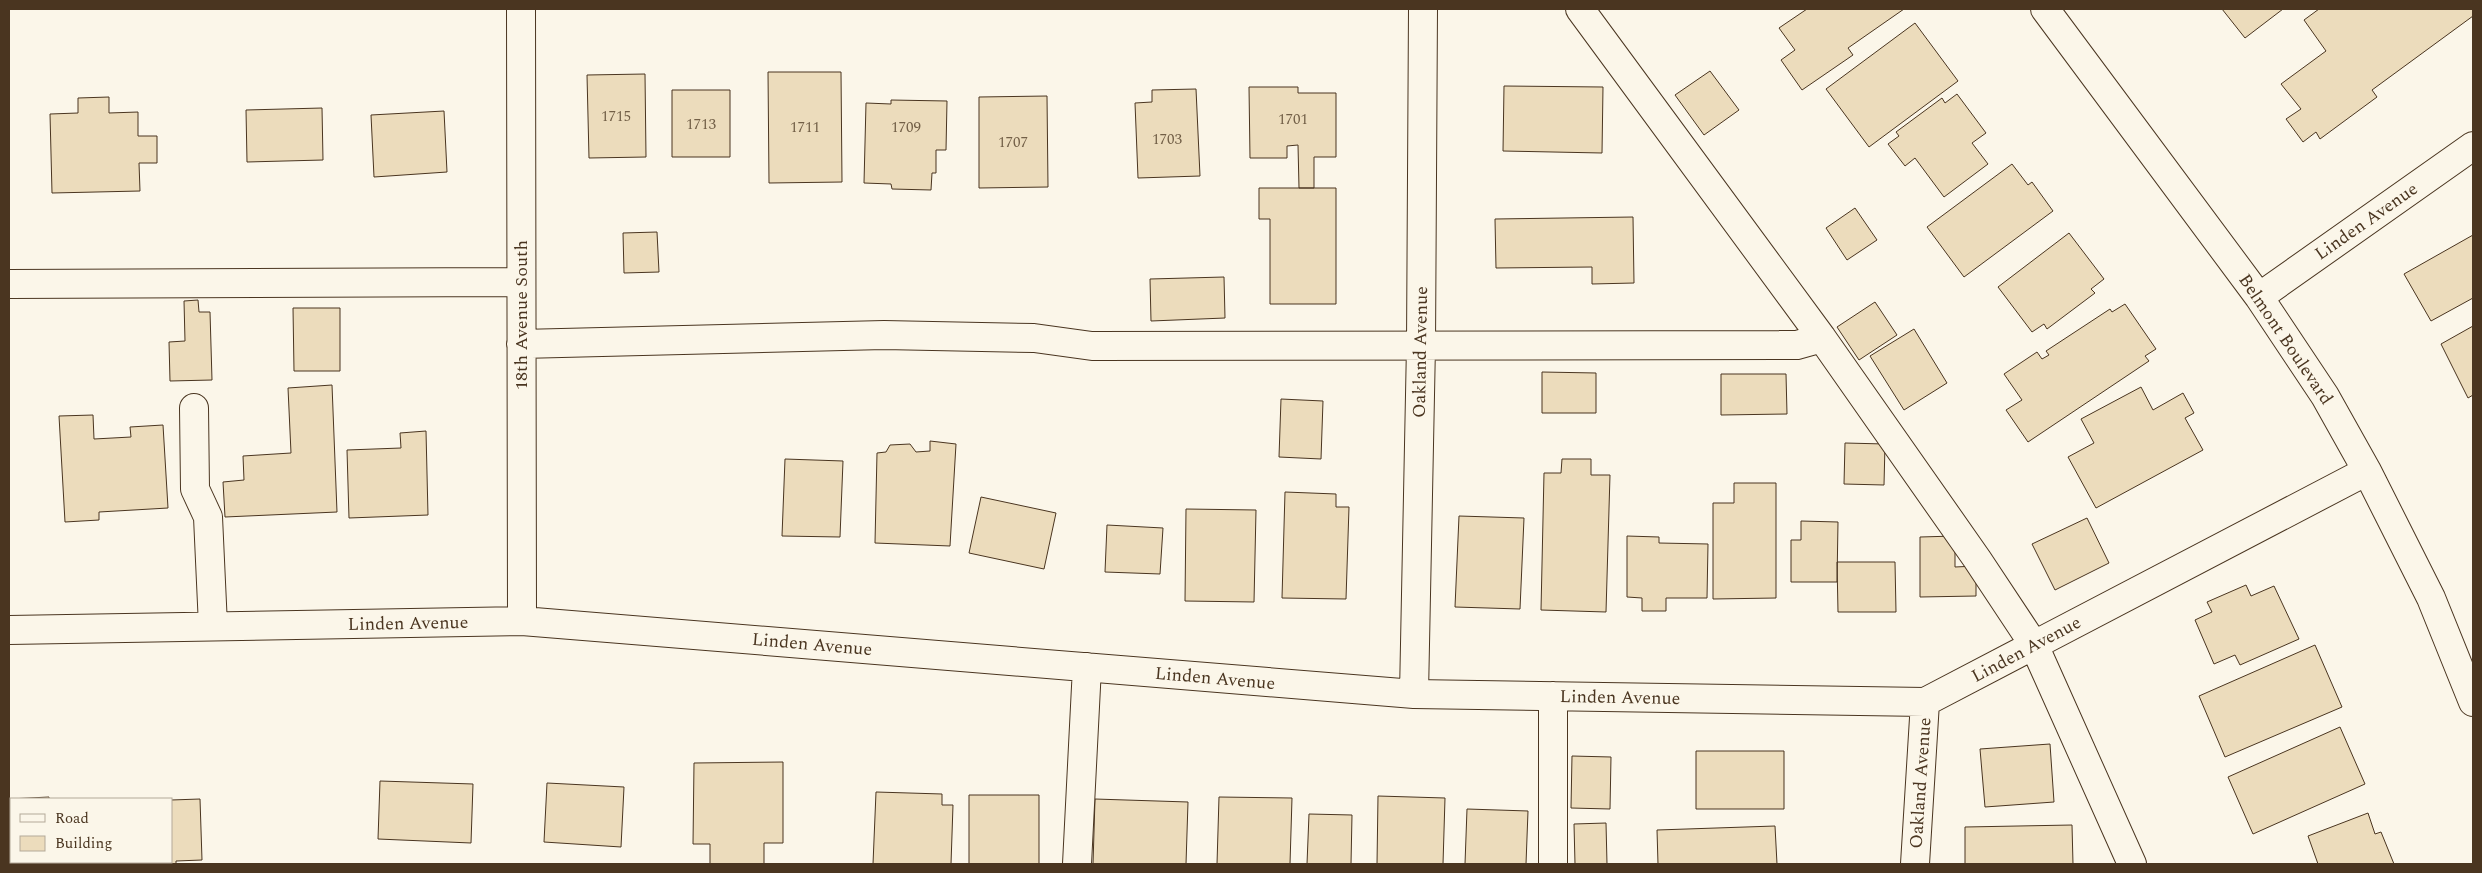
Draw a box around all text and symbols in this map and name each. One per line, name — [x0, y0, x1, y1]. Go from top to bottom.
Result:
house number: 1715 — [601, 105, 631, 128]
house number: 1701 — [1278, 108, 1308, 131]
house number: 1713 — [686, 113, 716, 136]
house number: 1711 — [790, 116, 820, 139]
house number: 1709 — [891, 116, 921, 139]
house number: 1703 — [1152, 128, 1182, 151]
house number: 1707 — [998, 131, 1028, 154]
street label: Linden Avenue — [2309, 176, 2423, 267]
street label: 18th Avenue South — [508, 240, 535, 390]
street label: Belmont Boulevard — [2232, 268, 2340, 410]
street label: Oakland Avenue — [1406, 286, 1435, 418]
street label: Linden Avenue — [347, 609, 469, 638]
street label: Linden Avenue — [1967, 609, 2086, 690]
street label: Linden Avenue — [751, 626, 873, 663]
street label: Linden Avenue — [1154, 660, 1276, 697]
street label: Linden Avenue — [1559, 683, 1681, 712]
street label: Oakland Avenue — [1902, 716, 1939, 850]
legend — [10, 798, 172, 863]
text: Road — [55, 807, 89, 830]
text: Building — [55, 832, 112, 855]

